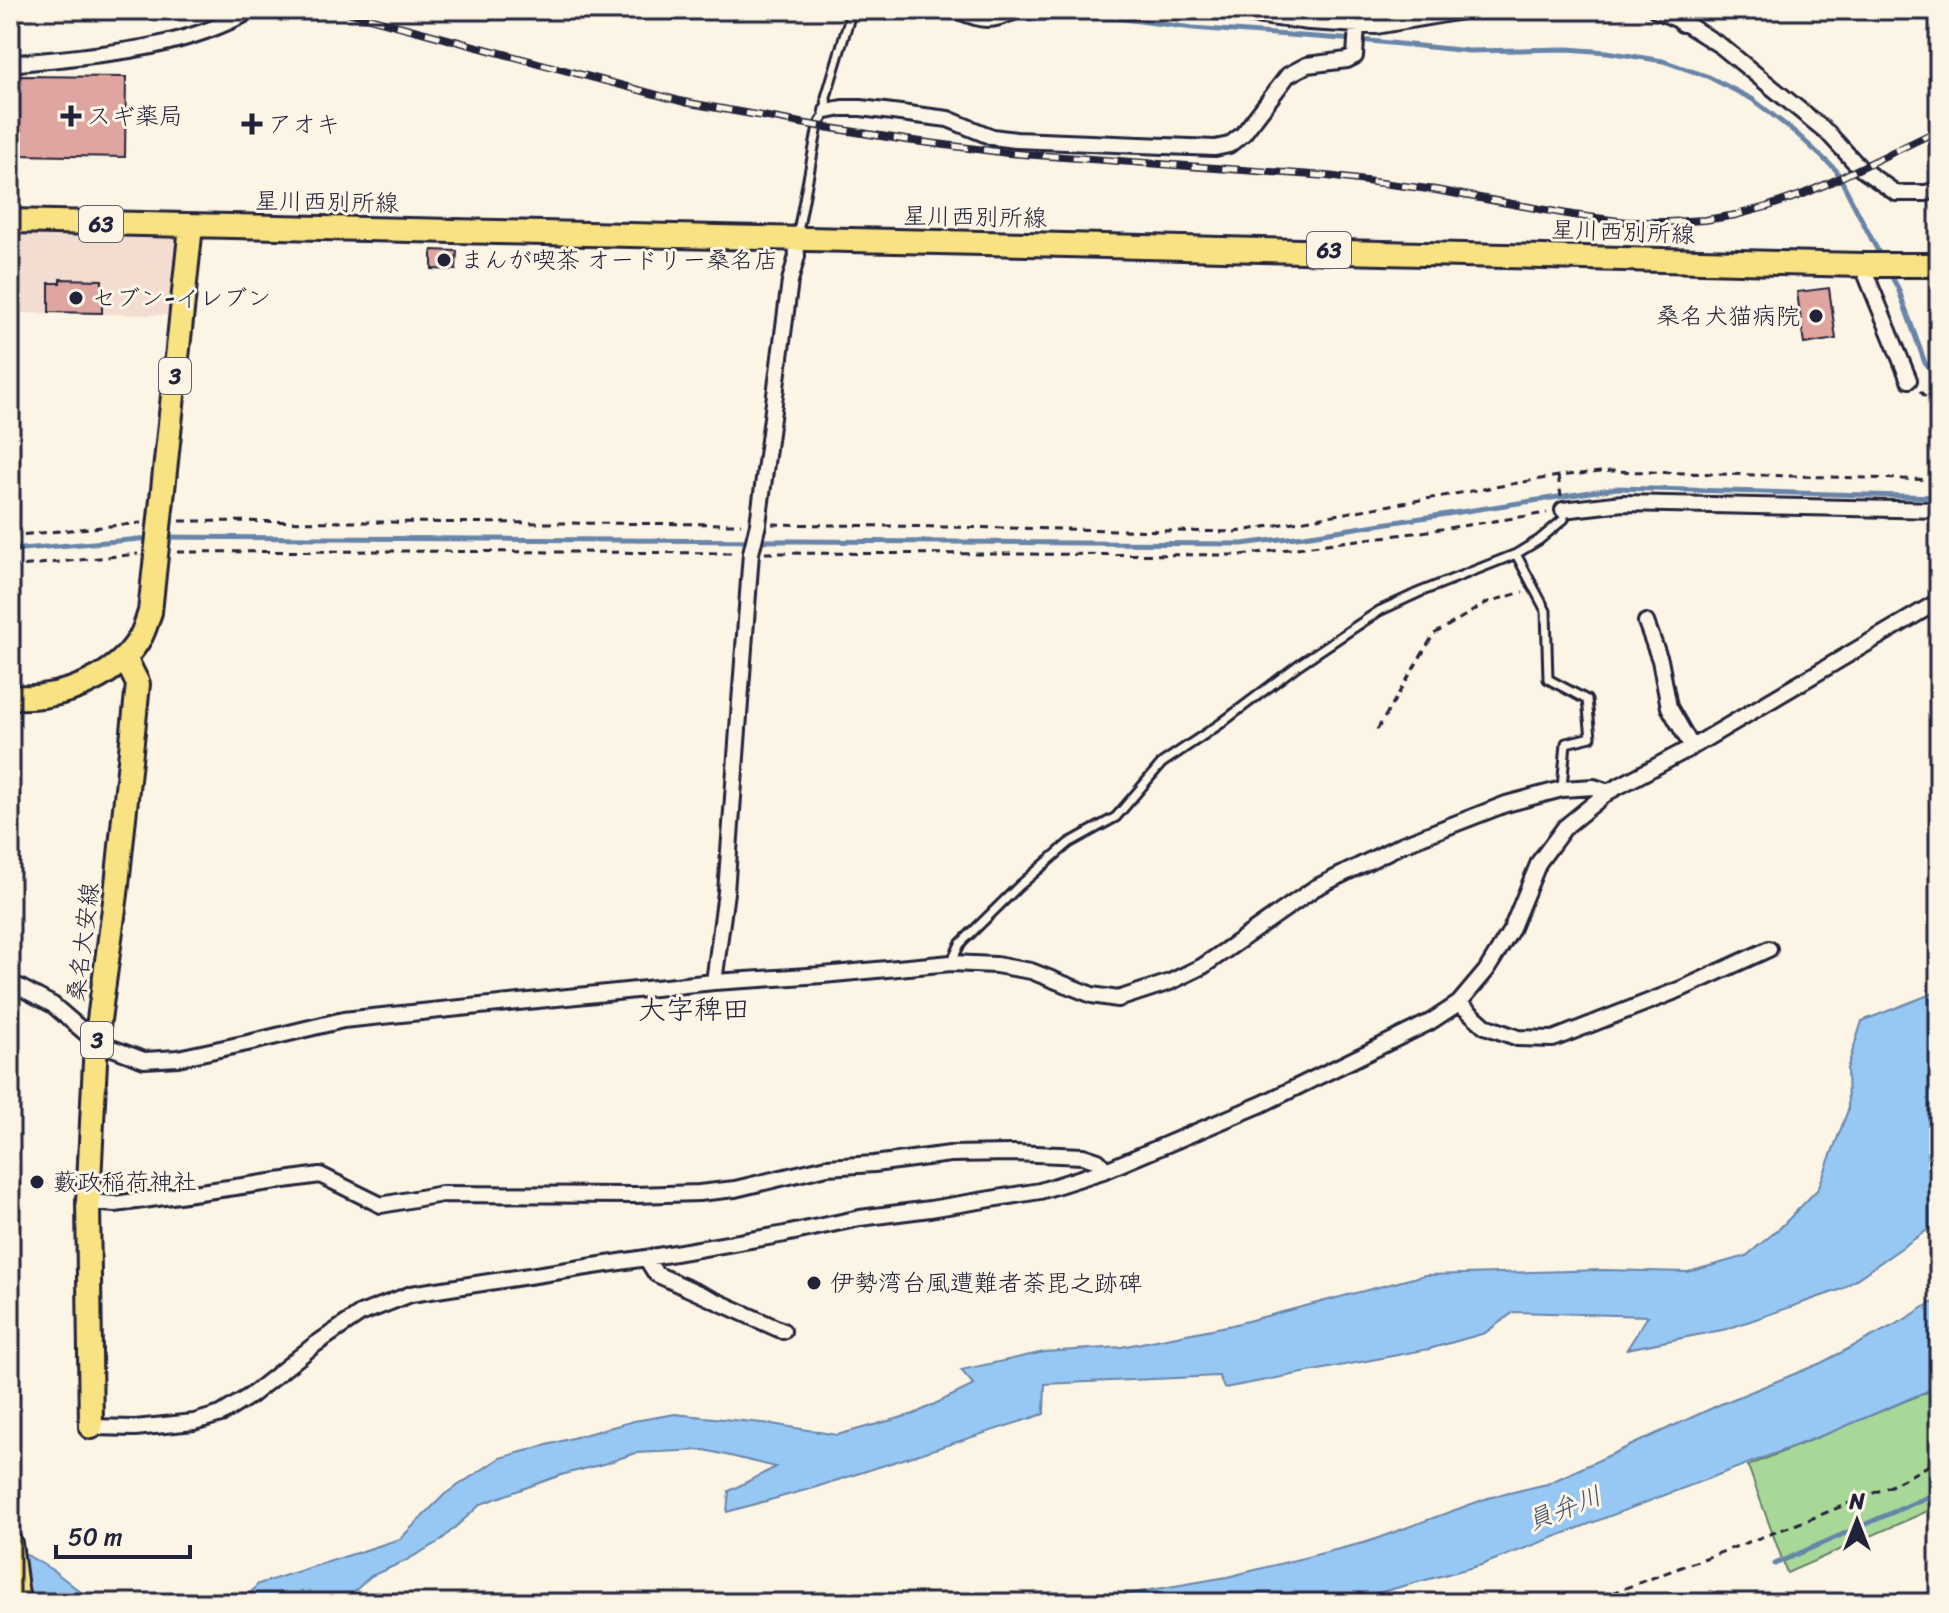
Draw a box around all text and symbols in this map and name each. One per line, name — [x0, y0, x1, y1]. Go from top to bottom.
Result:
place label: スギ薬局 — [87, 95, 183, 137]
place label: アオキ — [268, 103, 340, 145]
marker: スギ薬局 — [62, 107, 80, 125]
marker: アオキ — [243, 115, 261, 133]
street label: 星川西別所線 — [255, 180, 399, 224]
street label: 星川西別所線 — [903, 195, 1047, 239]
road number: 63 — [79, 206, 123, 242]
street label: 星川西別所線 — [1550, 209, 1696, 255]
road number: 63 — [1307, 232, 1351, 268]
place label: まんが喫茶 オードリー桑名店 — [460, 239, 778, 281]
marker: まんが喫茶 オードリー桑名店 — [435, 251, 453, 269]
place label: セブン-イレブン — [92, 277, 271, 319]
marker: セブン-イレブン — [67, 289, 85, 307]
place label: 桑名犬猫病院 — [1656, 295, 1800, 337]
marker: 桑名犬猫病院 — [1807, 307, 1825, 325]
road number: 3 — [159, 358, 191, 394]
street label: 桑名大安線 — [55, 880, 111, 1004]
district label: 大字稗田 — [638, 985, 750, 1034]
road number: 3 — [81, 1022, 113, 1058]
place label: 藪政稲荷神社 — [53, 1161, 197, 1203]
marker: 藪政稲荷神社 — [28, 1173, 46, 1191]
place label: 伊勢湾台風遭難者荼毘之跡碑 — [830, 1262, 1142, 1304]
marker: 伊勢湾台風遭難者荼毘之跡碑 — [805, 1274, 823, 1292]
water label: 員弁川 — [1519, 1473, 1609, 1543]
north arrow — [1817, 1481, 1897, 1561]
text: N — [1848, 1482, 1865, 1521]
scale bar — [56, 1509, 190, 1559]
text: 50 m — [68, 1516, 123, 1558]

